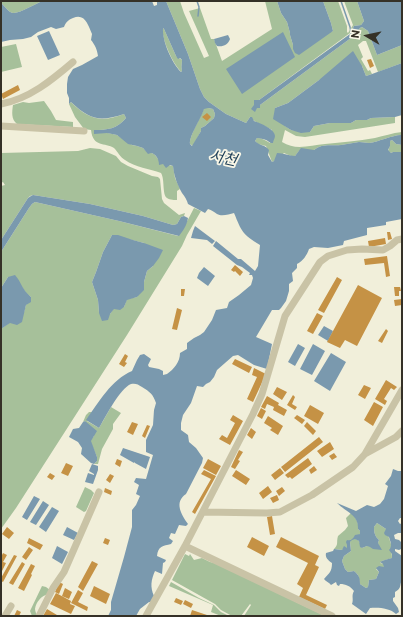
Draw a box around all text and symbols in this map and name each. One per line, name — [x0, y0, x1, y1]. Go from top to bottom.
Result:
north arrow — [347, 16, 387, 56]
text: N — [348, 29, 362, 39]
water label: 서천 — [208, 146, 238, 170]

